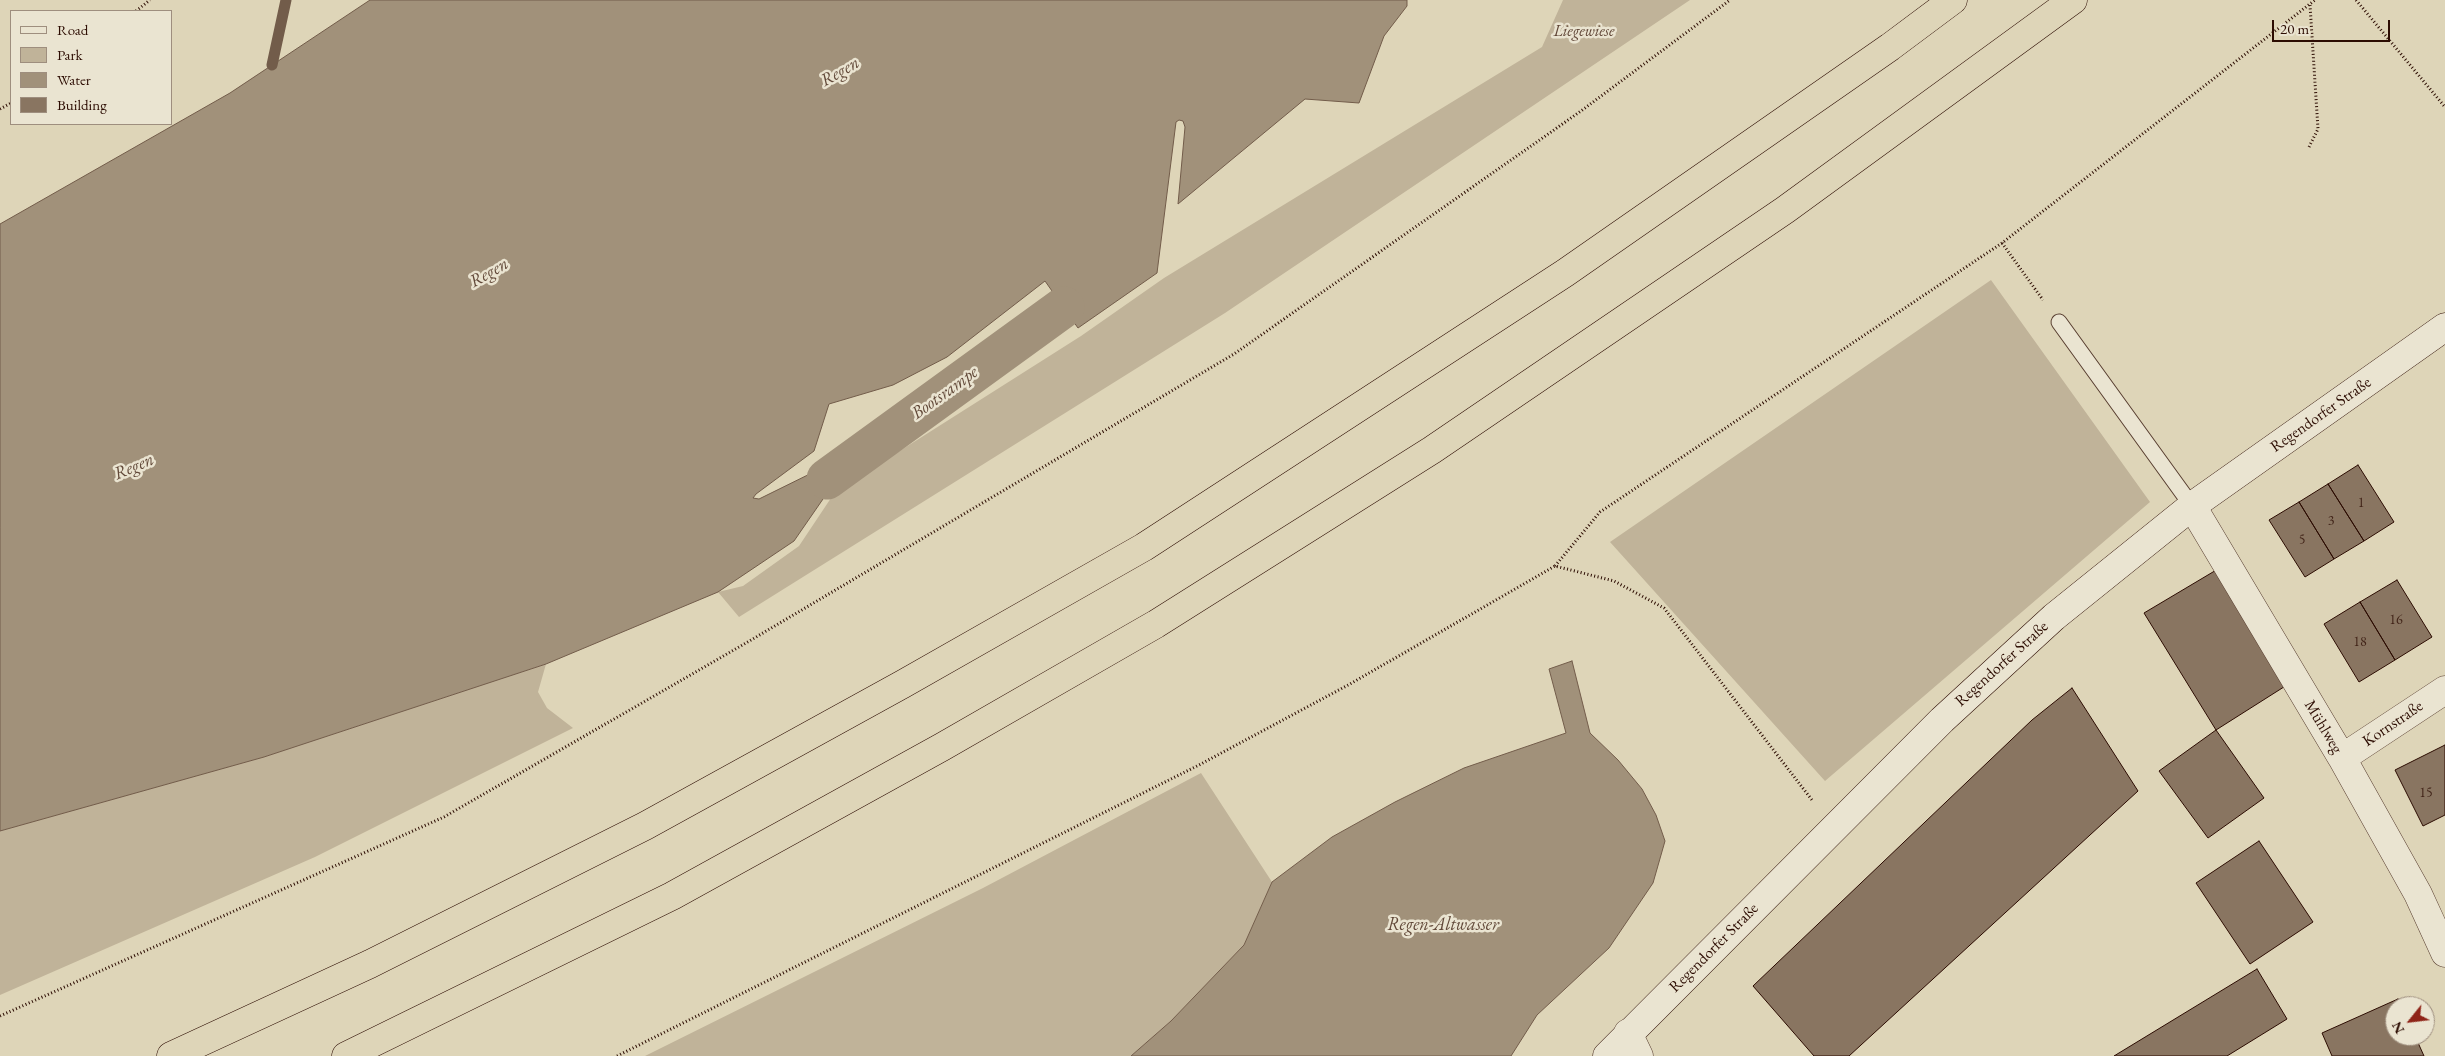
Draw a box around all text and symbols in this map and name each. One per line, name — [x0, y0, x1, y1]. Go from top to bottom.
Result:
legend — [10, 10, 172, 125]
scale bar — [2275, 10, 2392, 42]
text: 20 m — [2280, 19, 2309, 38]
text: Road — [57, 20, 88, 39]
park label: Liegewiese — [1554, 22, 1614, 42]
text: Park — [57, 45, 83, 64]
water label: Regen — [817, 52, 863, 92]
text: Water — [57, 70, 91, 89]
text: Building — [57, 95, 107, 114]
water label: Regen — [466, 253, 512, 293]
water label: Bootsrampe — [907, 362, 983, 424]
street label: Regendorfer Straße — [2267, 373, 2375, 457]
water label: Regen — [111, 449, 157, 485]
house number: 1 — [2358, 495, 2364, 511]
house number: 3 — [2328, 513, 2334, 529]
house number: 5 — [2299, 532, 2305, 548]
house number: 16 — [2389, 612, 2403, 628]
street label: Regendorfer Straße — [1951, 617, 2053, 711]
house number: 18 — [2353, 634, 2367, 650]
street label: Mühlweg — [2300, 697, 2346, 757]
street label: Kornstraße — [2359, 697, 2427, 751]
house number: 15 — [2419, 785, 2433, 801]
street label: Regendorfer Straße — [1665, 899, 1763, 997]
water label: Regen-Altwasser — [1387, 914, 1499, 936]
north arrow — [2385, 996, 2435, 1046]
text: N — [2387, 1018, 2408, 1037]

